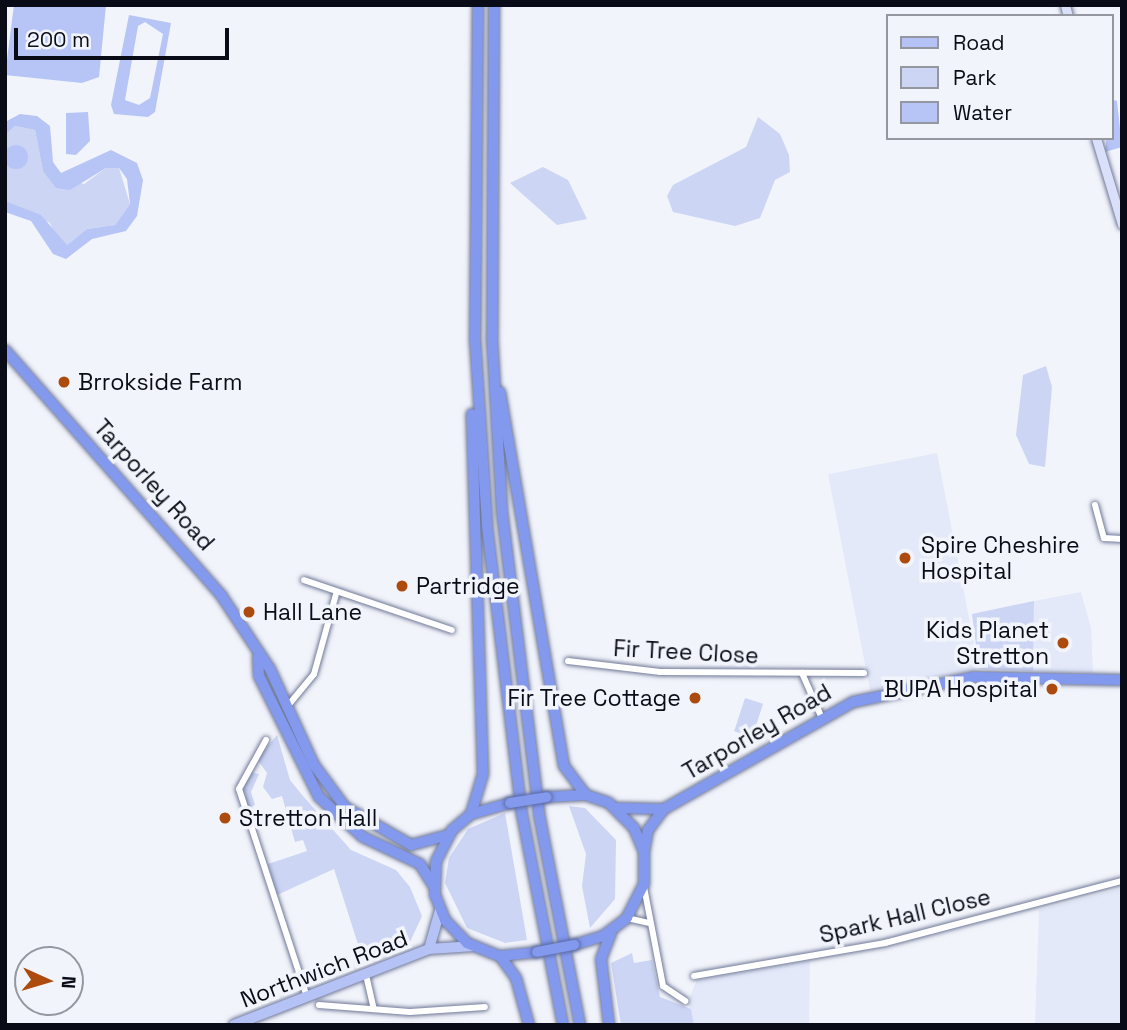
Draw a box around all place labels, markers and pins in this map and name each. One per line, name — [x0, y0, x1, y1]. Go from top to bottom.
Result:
place label: Brrokside Farm — [78, 368, 242, 396]
marker: Brrokside Farm — [56, 374, 72, 390]
place label: Spire Cheshire Hospital — [921, 531, 1080, 585]
marker: Spire Cheshire Hospital — [895, 548, 915, 568]
place label: Partridge — [416, 572, 520, 600]
marker: Partridge — [394, 578, 410, 594]
place label: Hall Lane — [263, 598, 362, 626]
marker: Hall Lane — [241, 604, 257, 620]
place label: Kids Planet Stretton — [926, 616, 1049, 670]
marker: Kids Planet Stretton — [1055, 635, 1071, 651]
place label: BUPA Hospital — [883, 675, 1038, 703]
marker: BUPA Hospital — [1044, 681, 1060, 697]
place label: Fir Tree Cottage — [507, 684, 681, 712]
marker: Fir Tree Cottage — [687, 690, 703, 706]
place label: Stretton Hall — [239, 804, 377, 832]
marker: Stretton Hall — [217, 810, 233, 826]

